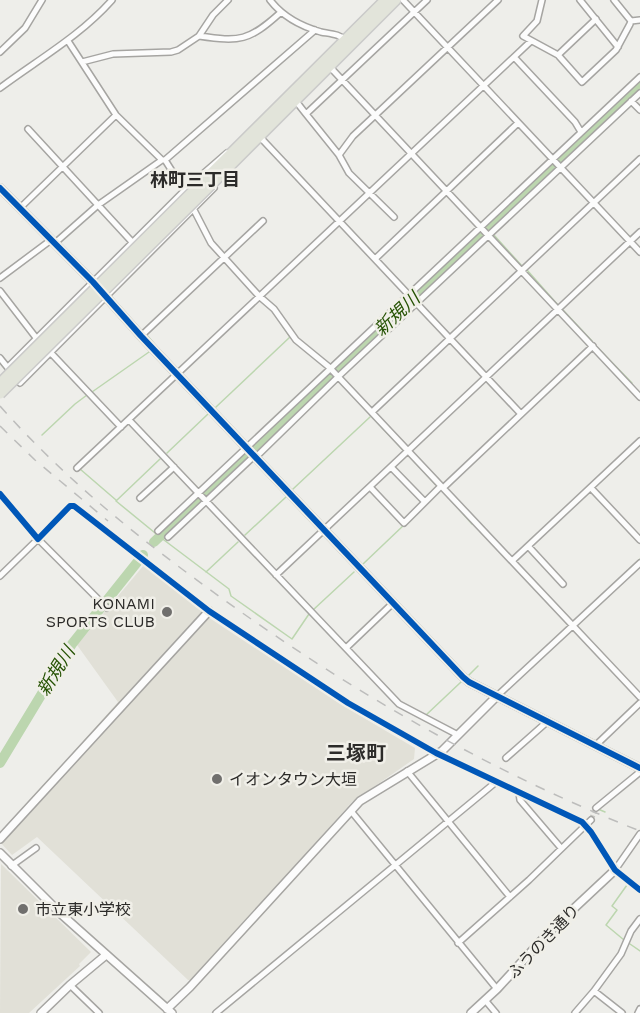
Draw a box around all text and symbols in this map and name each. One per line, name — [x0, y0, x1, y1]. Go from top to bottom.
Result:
district label: 林町三丁目 — [150, 169, 240, 190]
water label: 新規川 — [370, 286, 425, 340]
place label: KONAMI SPORTS CLUB — [46, 594, 155, 631]
marker: KONAMI SPORTS CLUB — [160, 605, 174, 619]
water label: 新規川 — [32, 641, 80, 699]
district label: 三塚町 — [326, 741, 386, 765]
place label: イオンタウン大垣 — [229, 770, 357, 789]
marker: イオンタウン大垣 — [210, 772, 224, 786]
place label: 市立東小学校 — [35, 900, 131, 919]
street label: ふうのき通り — [503, 900, 583, 982]
marker: 市立東小学校 — [16, 902, 30, 916]

